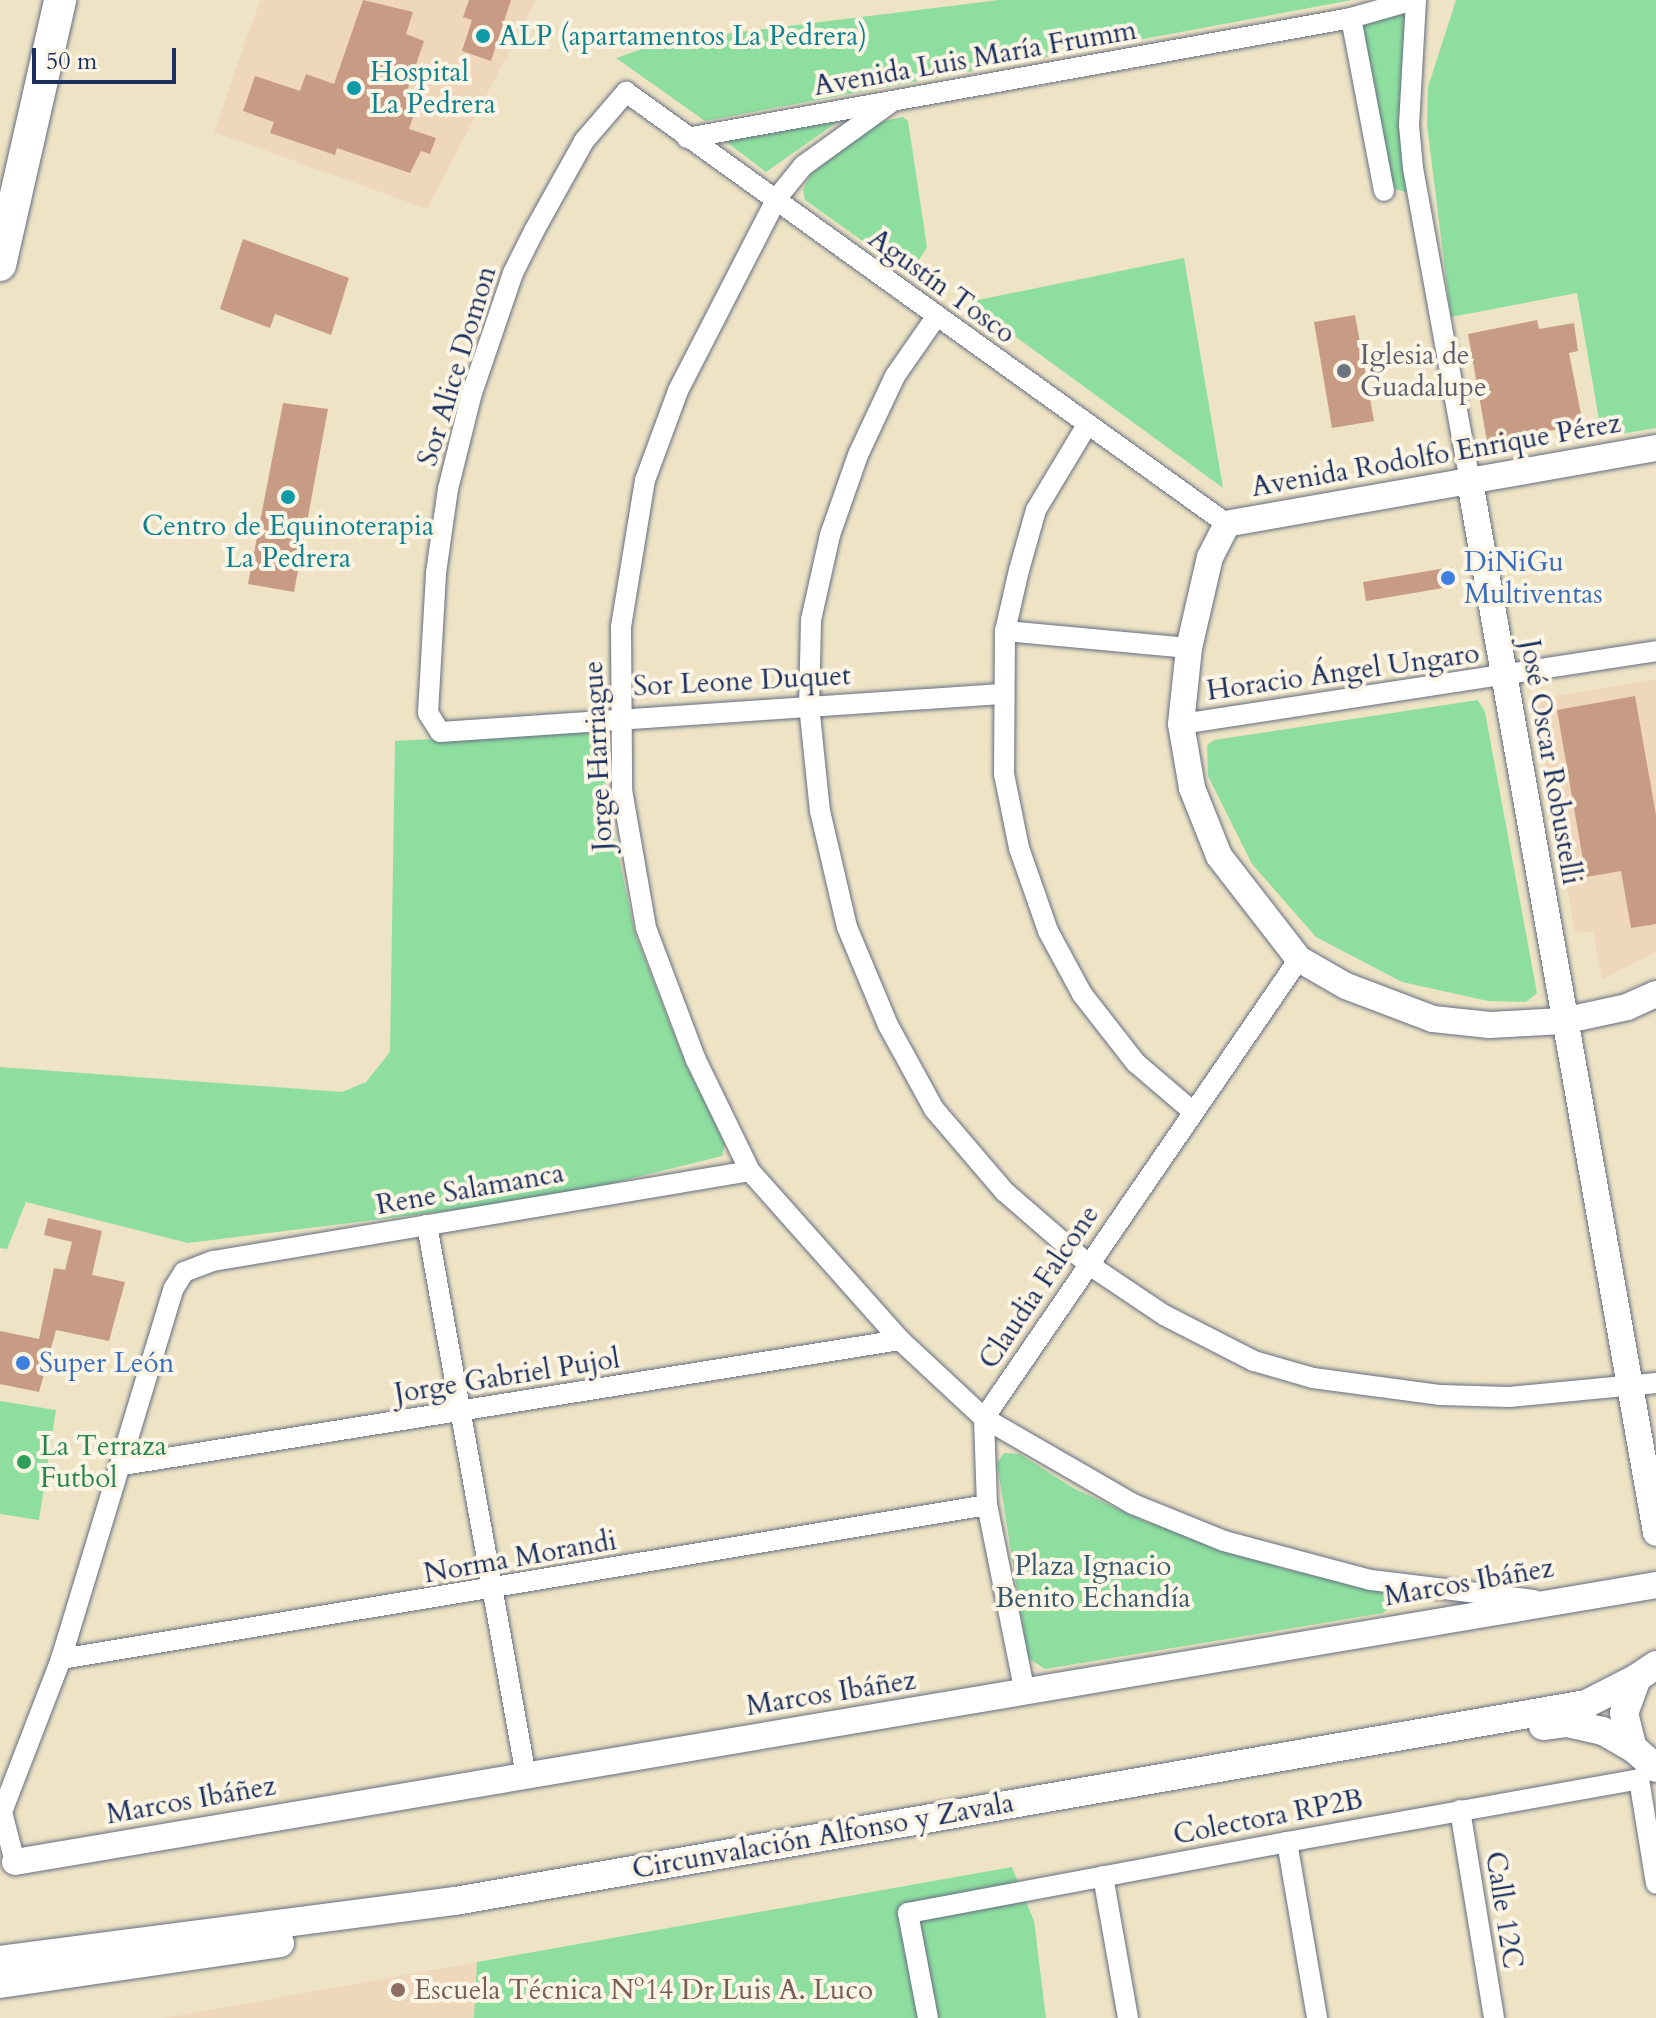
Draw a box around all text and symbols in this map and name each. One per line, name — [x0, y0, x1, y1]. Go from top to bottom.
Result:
street label: Avenida Luis María Frumm — [811, 13, 1139, 103]
place label: ALP (apartamentos La Pedrera) — [499, 19, 867, 53]
marker: ALP (apartamentos La Pedrera) — [474, 27, 492, 45]
scale bar — [36, 32, 180, 82]
text: 50 m — [46, 45, 97, 78]
place label: Hospital La Pedrera — [370, 55, 496, 121]
marker: Hospital La Pedrera — [345, 79, 363, 97]
street label: Agustín Tosco — [862, 221, 1022, 351]
street label: Sor Alice Domon — [411, 262, 503, 470]
place label: Iglesia de Guadalupe — [1360, 338, 1487, 404]
marker: Iglesia de Guadalupe — [1335, 362, 1353, 380]
street label: Avenida Rodolfo Enrique Pérez — [1249, 406, 1623, 504]
marker: Centro de Equinoterapia La Pedrera — [279, 488, 297, 506]
place label: Centro de Equinoterapia La Pedrera — [142, 509, 434, 575]
place label: DiNiGu Multiventas — [1464, 545, 1603, 611]
marker: DiNiGu Multiventas — [1439, 569, 1457, 587]
street label: Horacio Ángel Ungaro — [1205, 636, 1481, 708]
street label: José Oscar Robustelli — [1513, 637, 1589, 887]
street label: Sor Leone Duquet — [632, 659, 852, 703]
street label: Jorge Harriague — [576, 660, 620, 852]
street label: Rene Salamanca — [373, 1156, 567, 1222]
street label: Claudia Falcone — [972, 1199, 1106, 1375]
street label: Jorge Gabriel Pujol — [392, 1342, 622, 1410]
place label: Super León — [39, 1346, 174, 1380]
marker: Super León — [14, 1354, 32, 1372]
place label: La Terraza Futbol — [40, 1429, 167, 1495]
marker: La Terraza Futbol — [15, 1453, 33, 1471]
street label: Norma Morandi — [421, 1524, 619, 1590]
park label: Plaza Ignacio Benito Echandía — [995, 1549, 1191, 1615]
street label: Marcos Ibáñez — [1382, 1551, 1556, 1613]
street label: Marcos Ibáñez — [744, 1663, 918, 1723]
street label: Marcos Ibáñez — [104, 1769, 278, 1831]
street label: Colectora RP2B — [1170, 1782, 1366, 1852]
street label: Circunvalación Alfonso y Zavala — [630, 1786, 1016, 1886]
street label: Calle 12C — [1478, 1849, 1530, 1971]
place label: Escuela Técnica Nº14 Dr Luis A. Luco — [414, 1973, 873, 2007]
marker: Escuela Técnica Nº14 Dr Luis A. Luco — [389, 1981, 407, 1999]

